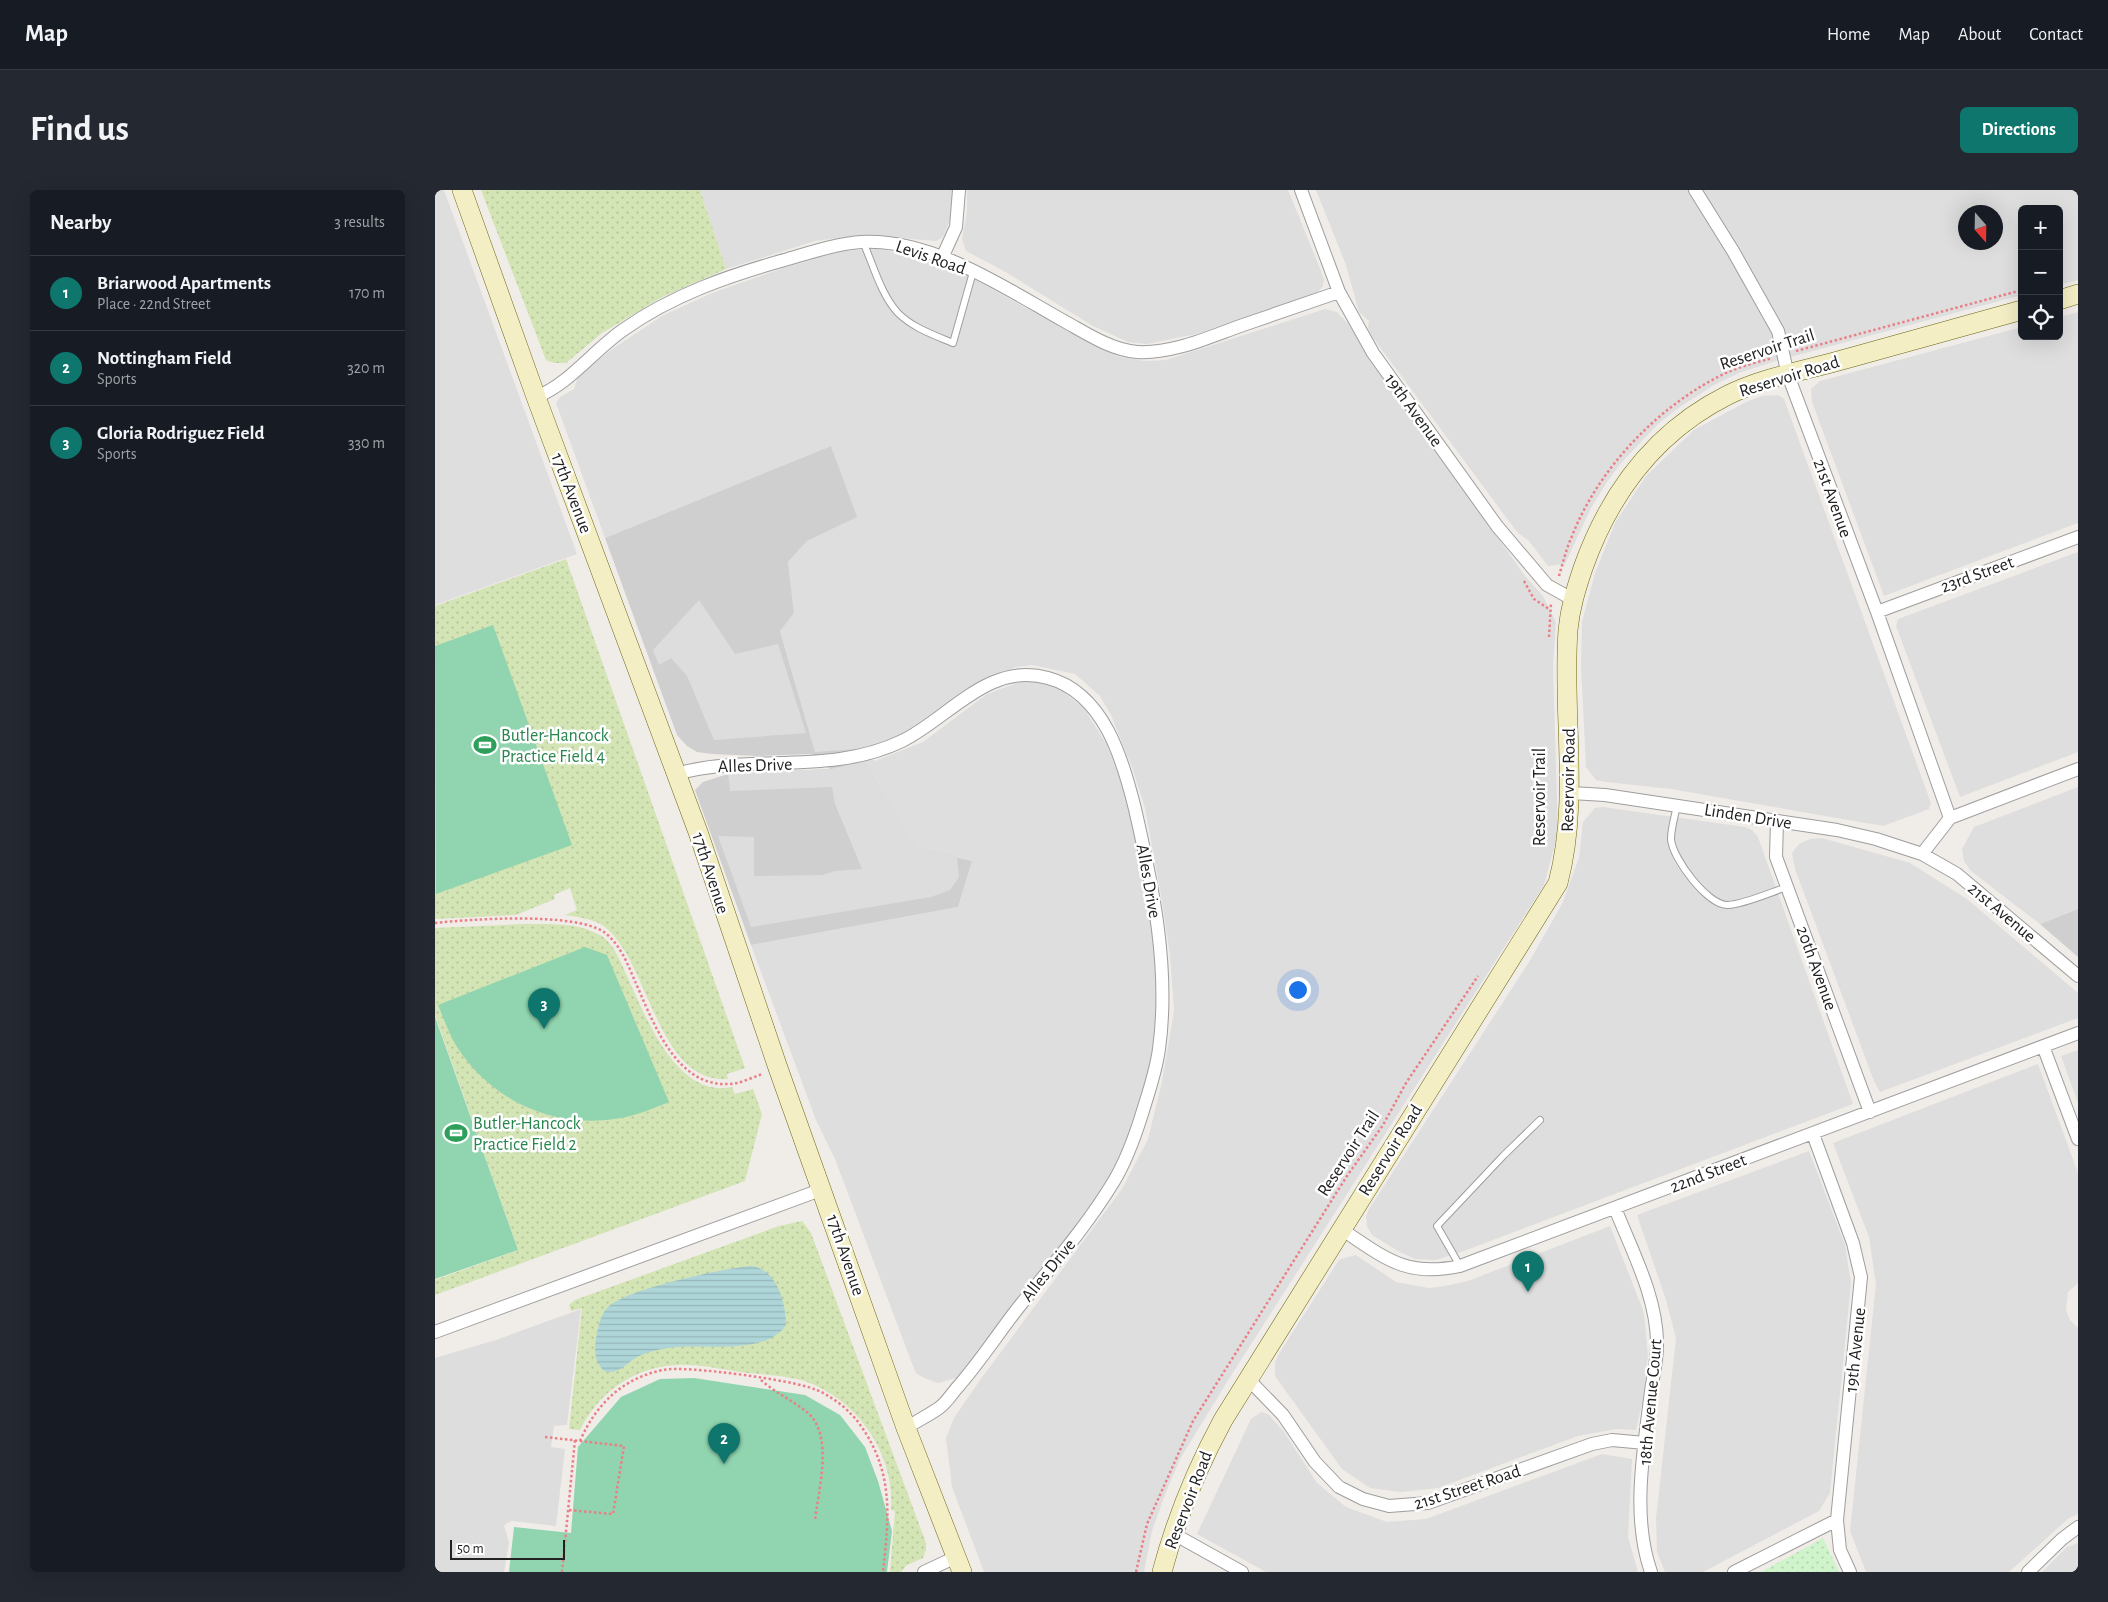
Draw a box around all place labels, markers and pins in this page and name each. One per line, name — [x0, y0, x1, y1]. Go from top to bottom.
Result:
place label: Butler-Hancock Practice Field 4 — [501, 727, 610, 766]
sports icon: Butler-Hancock Practice Field 4 — [472, 732, 498, 758]
pin: 3 — [528, 988, 560, 1029]
place label: Butler-Hancock Practice Field 2 — [473, 1115, 582, 1154]
sports icon: Butler-Hancock Practice Field 2 — [443, 1120, 469, 1146]
pin: 1 — [1512, 1251, 1544, 1292]
pin: 2 — [708, 1423, 740, 1464]

